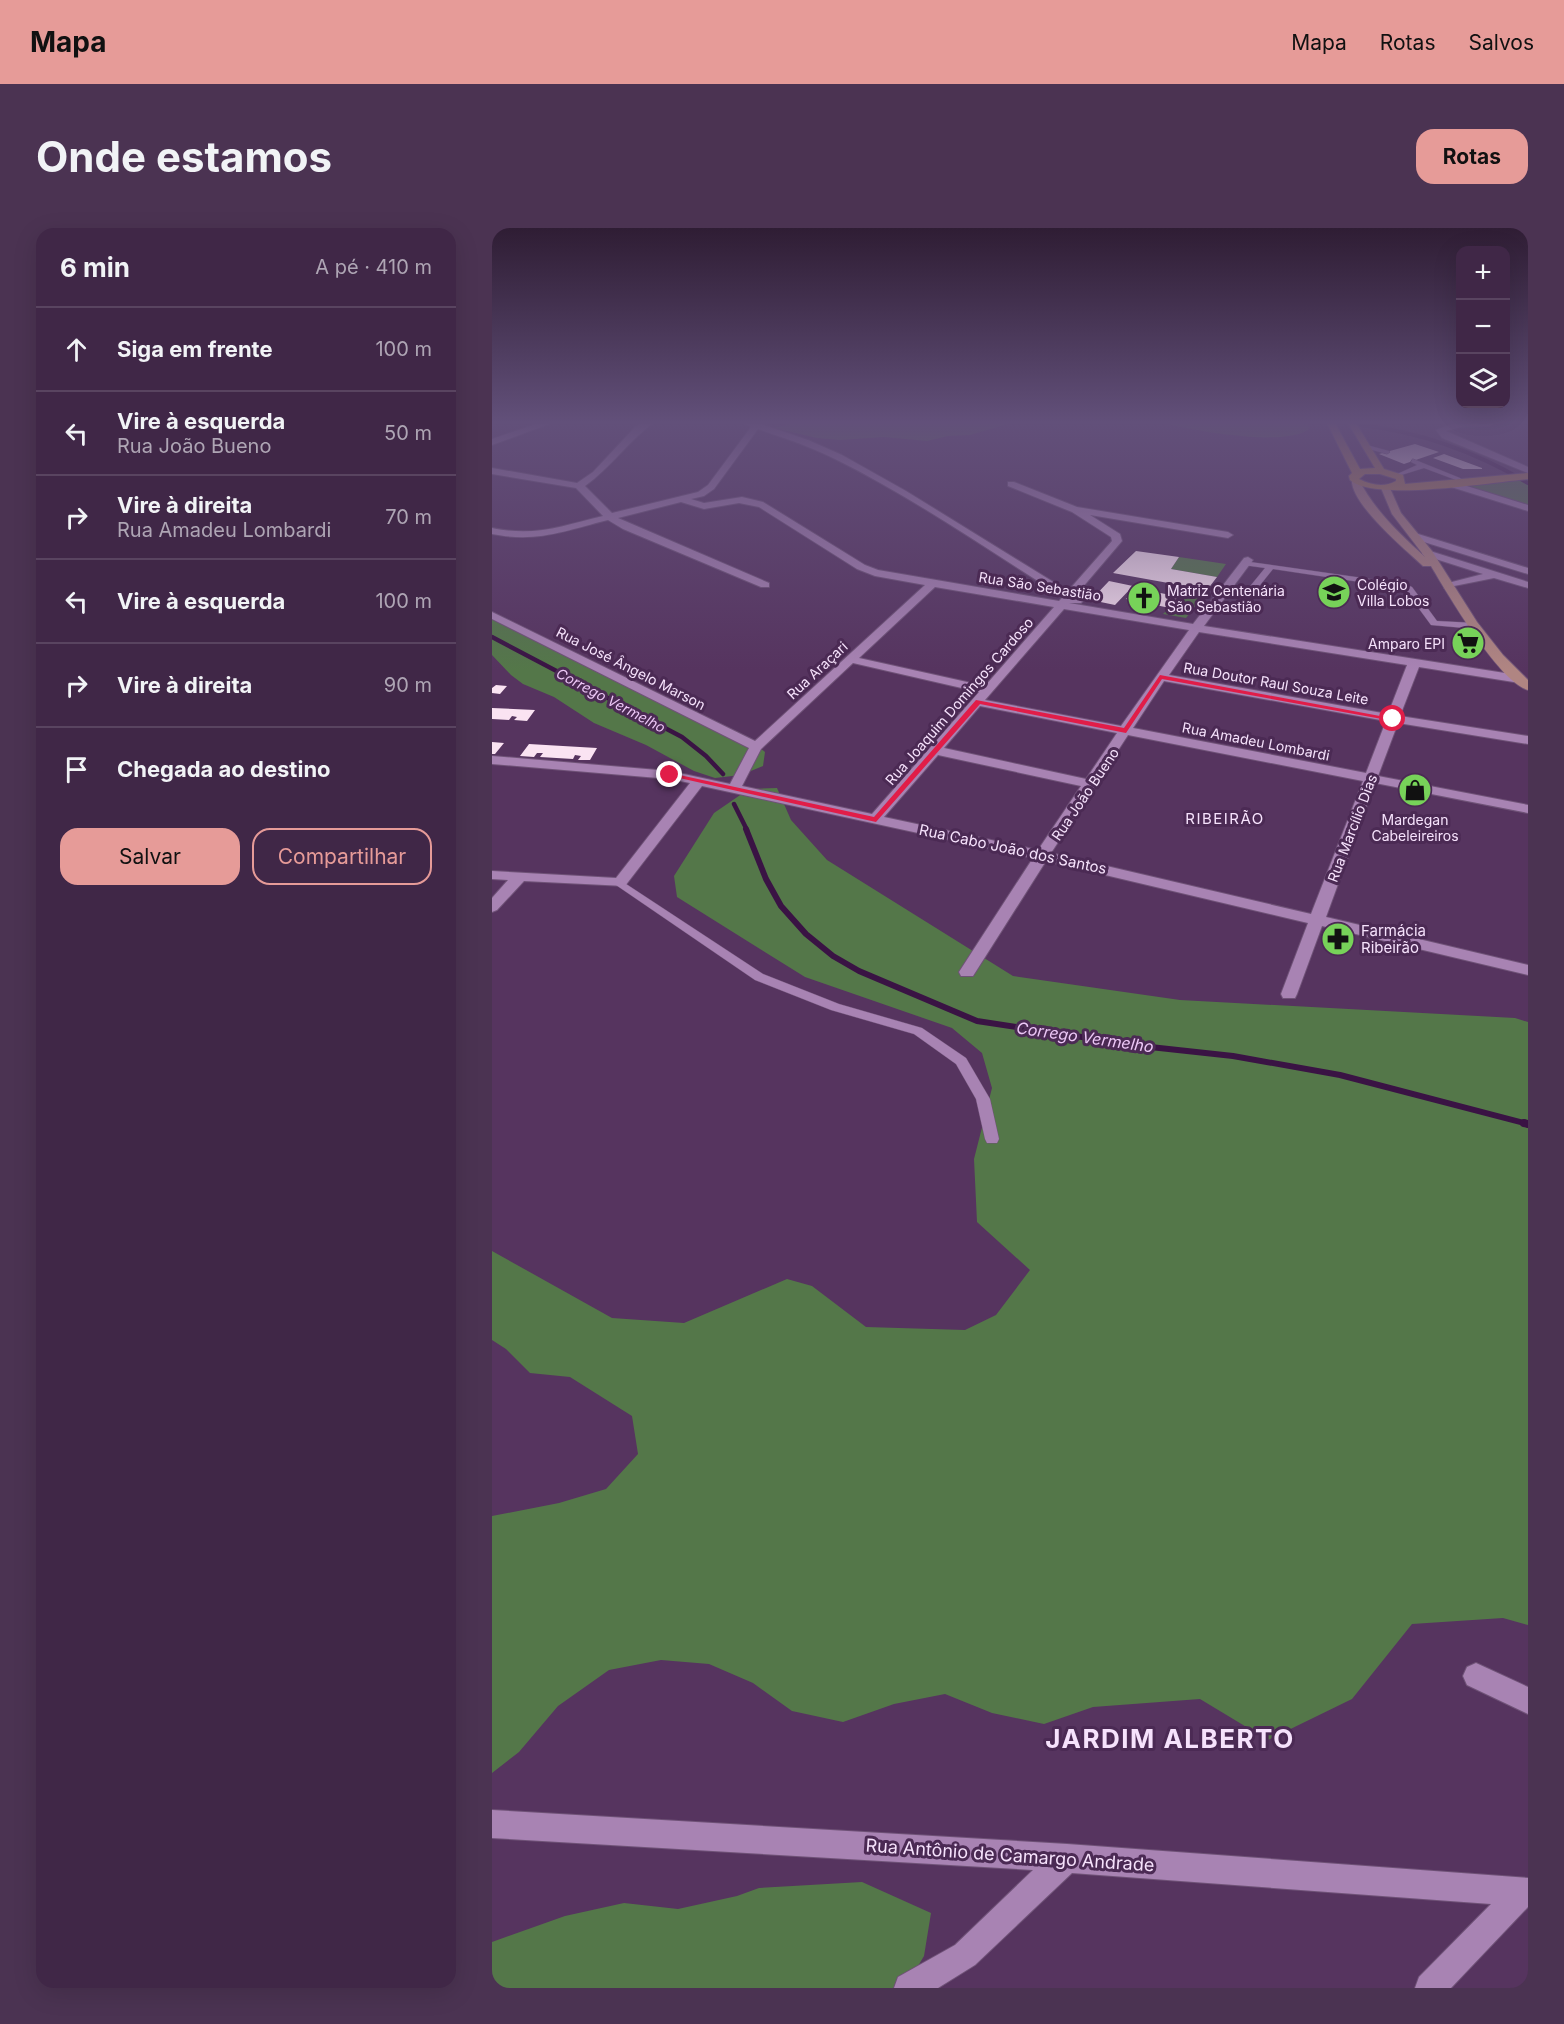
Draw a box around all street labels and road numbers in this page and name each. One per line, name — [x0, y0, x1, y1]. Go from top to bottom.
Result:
street label: Rua São Sebastião — [978, 568, 1102, 604]
street label: Rua Joaquim Domingos Cardoso — [882, 614, 1036, 788]
street label: Rua José Ângelo Marson — [554, 623, 708, 713]
street label: Rua Araçari — [783, 638, 851, 702]
street label: Rua Doutor Raul Souza Leite — [1182, 658, 1370, 708]
street label: Rua Amadeu Lombardi — [1181, 718, 1331, 764]
street label: Rua João Bueno — [1048, 744, 1122, 844]
street label: Rua Marcílio Dias — [1324, 772, 1380, 884]
street label: Rua Cabo João dos Santos — [918, 820, 1109, 878]
street label: Rua Antônio de Camargo Andrade — [865, 1834, 1155, 1876]

